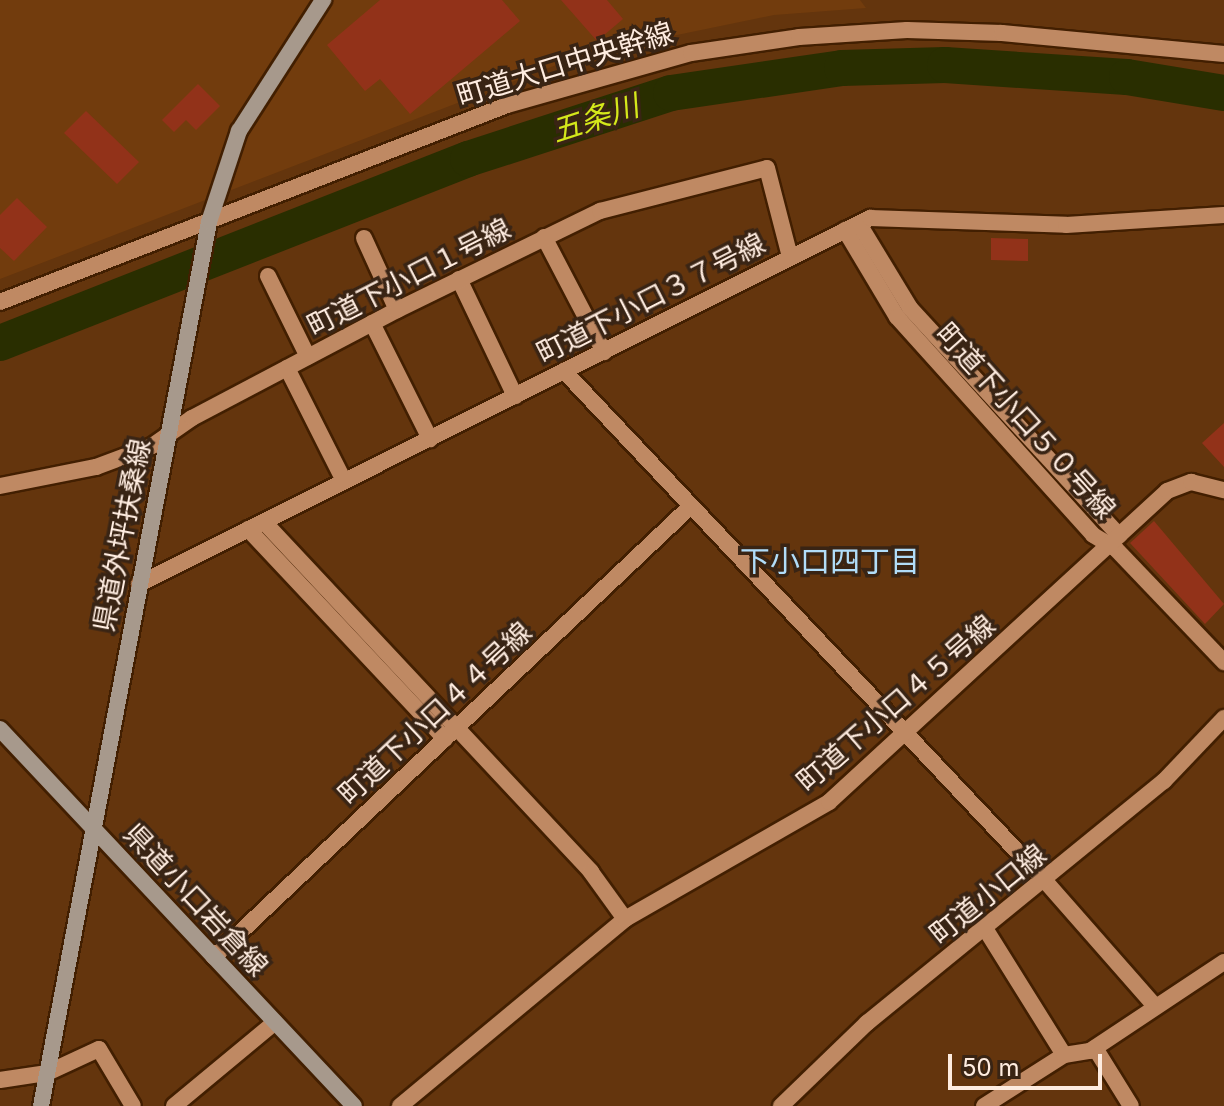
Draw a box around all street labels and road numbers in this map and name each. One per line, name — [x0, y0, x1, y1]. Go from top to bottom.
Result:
street label: 町道大口中央幹線 — [453, 15, 677, 113]
street label: 町道下小口１号線 — [302, 211, 516, 343]
street label: 町道下小口３７号線 — [531, 226, 771, 370]
street label: 町道下小口５０号線 — [929, 316, 1123, 526]
street label: 県道外坪扶桑線 — [87, 436, 157, 634]
street label: 町道下小口４５号線 — [790, 608, 1002, 798]
street label: 町道下小口４４号線 — [331, 615, 539, 811]
street label: 県道小口岩倉線 — [117, 817, 275, 983]
street label: 町道小口線 — [923, 837, 1053, 951]

